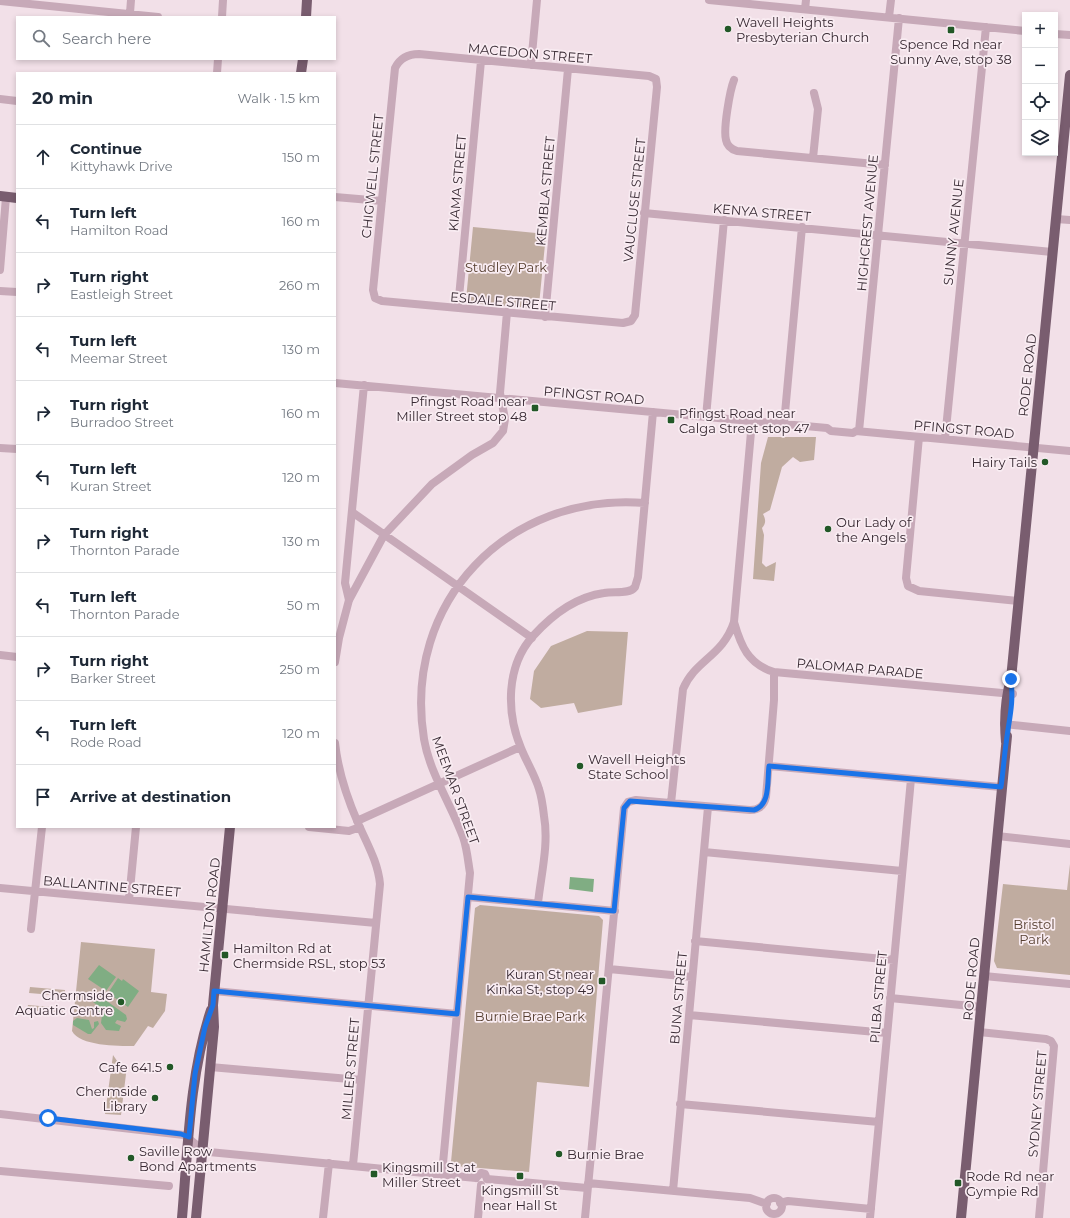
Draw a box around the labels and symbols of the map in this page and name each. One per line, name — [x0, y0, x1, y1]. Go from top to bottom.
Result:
place label: Wavell Heights Presbyterian Church — [736, 14, 869, 45]
marker: Wavell Heights Presbyterian Church — [723, 24, 733, 34]
marker: Spence Rd near Sunny Ave, stop 38 — [946, 25, 956, 35]
place label: Spence Rd near Sunny Ave, stop 38 — [890, 36, 1012, 67]
street label: MACEDON STREET — [467, 40, 593, 66]
street label: CHIGWELL STREET — [358, 112, 387, 239]
street label: KIAMA STREET — [445, 133, 469, 232]
street label: KEMBLA STREET — [532, 135, 558, 247]
street label: VAUCLUSE STREET — [620, 137, 649, 263]
street label: HIGHCREST AVENUE — [853, 154, 881, 292]
street label: SUNNY AVENUE — [939, 178, 967, 286]
street label: KENYA STREET — [712, 200, 812, 224]
park label: Studley Park — [465, 259, 547, 275]
street label: ESDALE STREET — [450, 288, 557, 314]
street label: RODE ROAD — [1015, 332, 1039, 417]
street label: PFINGST ROAD — [543, 383, 645, 407]
place label: Pfingst Road near Miller Street stop 48 — [396, 393, 527, 424]
marker: Pfingst Road near Miller Street stop 48 — [530, 403, 540, 413]
place label: Pfingst Road near Calga Street stop 47 — [679, 405, 810, 436]
marker: Pfingst Road near Calga Street stop 47 — [666, 415, 676, 425]
street label: PFINGST ROAD — [913, 417, 1015, 441]
place label: Hairy Tails — [972, 454, 1037, 470]
marker: Hairy Tails — [1040, 457, 1050, 467]
place label: Our Lady of the Angels — [836, 514, 912, 545]
marker: Our Lady of the Angels — [823, 524, 833, 534]
street label: PALOMAR PARADE — [796, 654, 924, 682]
route end — [1002, 670, 1020, 688]
street label: MEEMAR STREET — [429, 734, 483, 847]
place label: Wavell Heights State School — [588, 751, 686, 782]
marker: Wavell Heights State School — [575, 761, 585, 771]
street label: HAMILTON ROAD — [195, 857, 223, 973]
street label: BALLANTINE STREET — [43, 872, 182, 900]
park label: Bristol Park — [1013, 916, 1055, 947]
street label: RODE ROAD — [959, 937, 983, 1021]
place label: Hamilton Rd at Chermside RSL, stop 53 — [233, 940, 386, 971]
marker: Hamilton Rd at Chermside RSL, stop 53 — [220, 950, 230, 960]
street label: BUNA STREET — [666, 950, 690, 1045]
street label: PILBA STREET — [866, 950, 890, 1044]
place label: Kuran St near Kinka St, stop 49 — [486, 966, 594, 997]
marker: Kuran St near Kinka St, stop 49 — [597, 976, 607, 986]
place label: Chermside Aquatic Centre — [15, 987, 113, 1018]
marker: Chermside Aquatic Centre — [116, 997, 126, 1007]
park label: Burnie Brae Park — [475, 1008, 585, 1024]
street label: MILLER STREET — [338, 1017, 362, 1121]
street label: SYDNEY STREET — [1024, 1049, 1050, 1158]
place label: Cafe 641.5 — [99, 1059, 162, 1075]
marker: Cafe 641.5 — [165, 1062, 175, 1072]
place label: Chermside Library — [76, 1083, 148, 1114]
marker: Chermside Library — [150, 1093, 160, 1103]
route start — [39, 1109, 57, 1127]
place label: Saville Row Bond Apartments — [139, 1143, 256, 1174]
place label: Burnie Brae — [567, 1146, 644, 1162]
marker: Burnie Brae — [554, 1149, 564, 1159]
marker: Saville Row Bond Apartments — [126, 1153, 136, 1163]
place label: Kingsmill St at Miller Street — [382, 1159, 476, 1190]
place label: Rode Rd near Gympie Rd — [966, 1168, 1055, 1199]
marker: Kingsmill St at Miller Street — [369, 1169, 379, 1179]
marker: Kingsmill St near Hall St — [515, 1171, 525, 1181]
marker: Rode Rd near Gympie Rd — [953, 1178, 963, 1188]
place label: Kingsmill St near Hall St — [481, 1182, 559, 1213]

